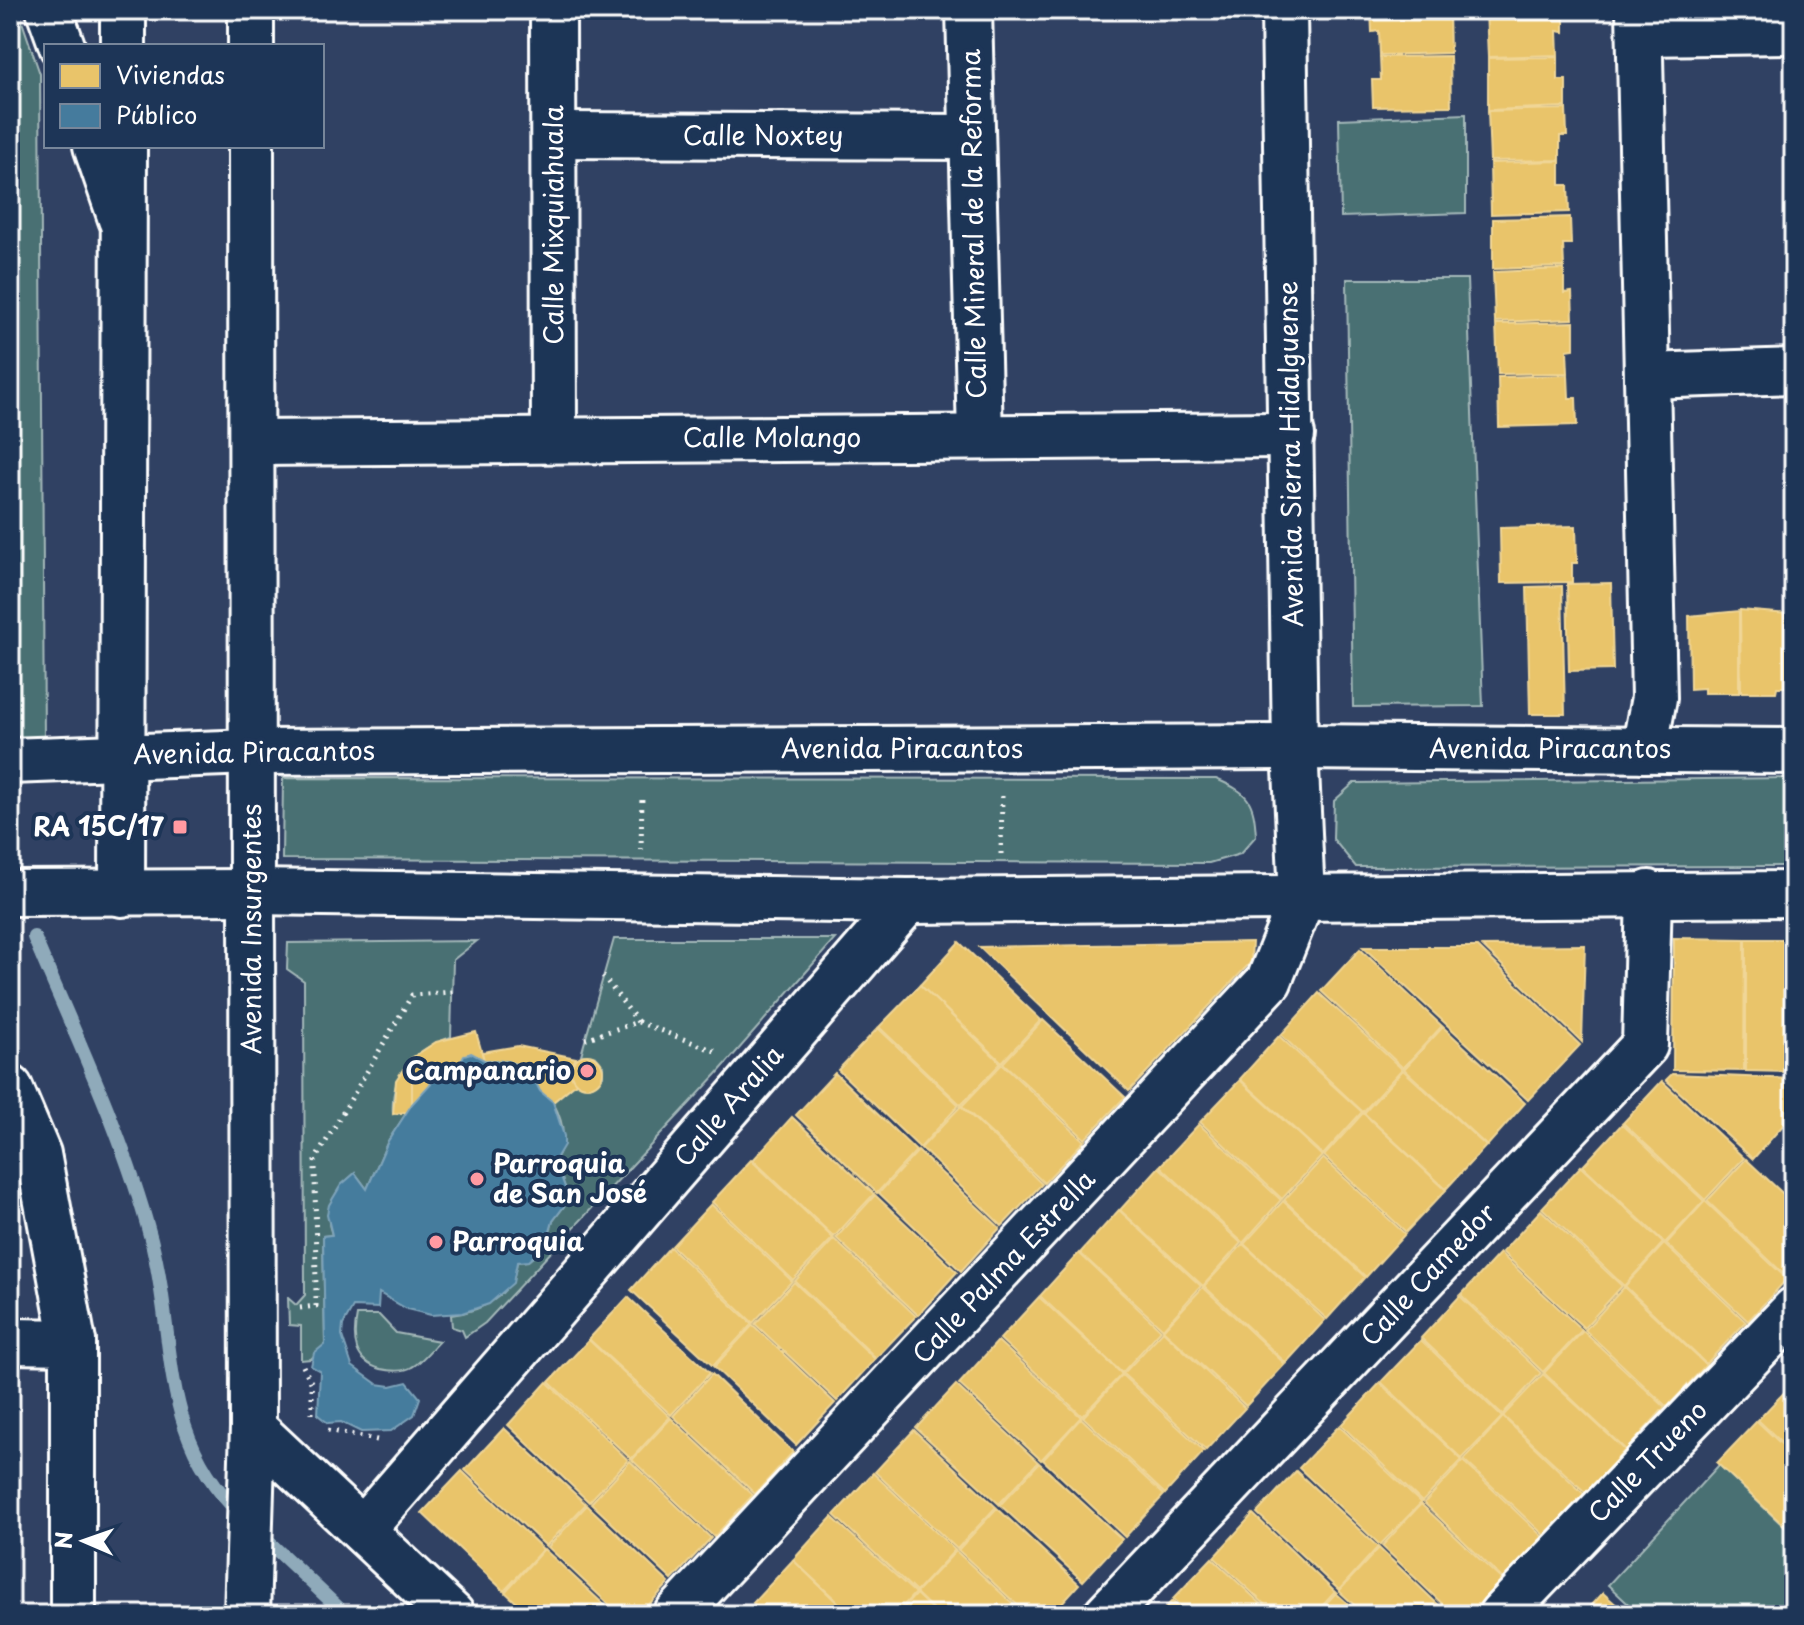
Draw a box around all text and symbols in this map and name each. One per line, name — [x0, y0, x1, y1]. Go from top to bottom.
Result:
legend — [44, 44, 324, 148]
street label: Calle Mineral de la Reforma — [950, 48, 995, 399]
text: Viviendas — [116, 56, 225, 92]
text: Público — [116, 96, 197, 132]
street label: Calle Mixquiahuala — [533, 105, 572, 345]
street label: Calle Noxtey — [683, 115, 843, 154]
street label: Avenida Sierra Hidalguense — [1267, 281, 1312, 627]
street label: Calle Molango — [683, 417, 861, 456]
street label: Avenida Piracantos — [781, 728, 1023, 767]
street label: Avenida Piracantos — [1429, 728, 1671, 767]
street label: Avenida Piracantos — [133, 730, 375, 773]
street label: Avenida Insurgentes — [231, 804, 270, 1054]
place label: RA 15C/17 — [33, 806, 164, 845]
marker: RA 15C/17 — [171, 818, 189, 836]
street label: Calle Aralia — [664, 1035, 792, 1175]
place label: Campanario — [405, 1050, 571, 1089]
marker: Campanario — [578, 1062, 596, 1080]
place label: Parroquia de San José — [493, 1143, 647, 1212]
street label: Calle Palma Estrella — [902, 1160, 1104, 1372]
marker: Parroquia de San José — [468, 1170, 486, 1188]
street label: Calle Camedor — [1350, 1194, 1504, 1354]
place label: Parroquia — [452, 1221, 584, 1260]
marker: Parroquia — [427, 1233, 445, 1251]
street label: Calle Trueno — [1578, 1391, 1716, 1531]
north arrow — [44, 1501, 124, 1581]
text: N — [46, 1531, 79, 1550]

